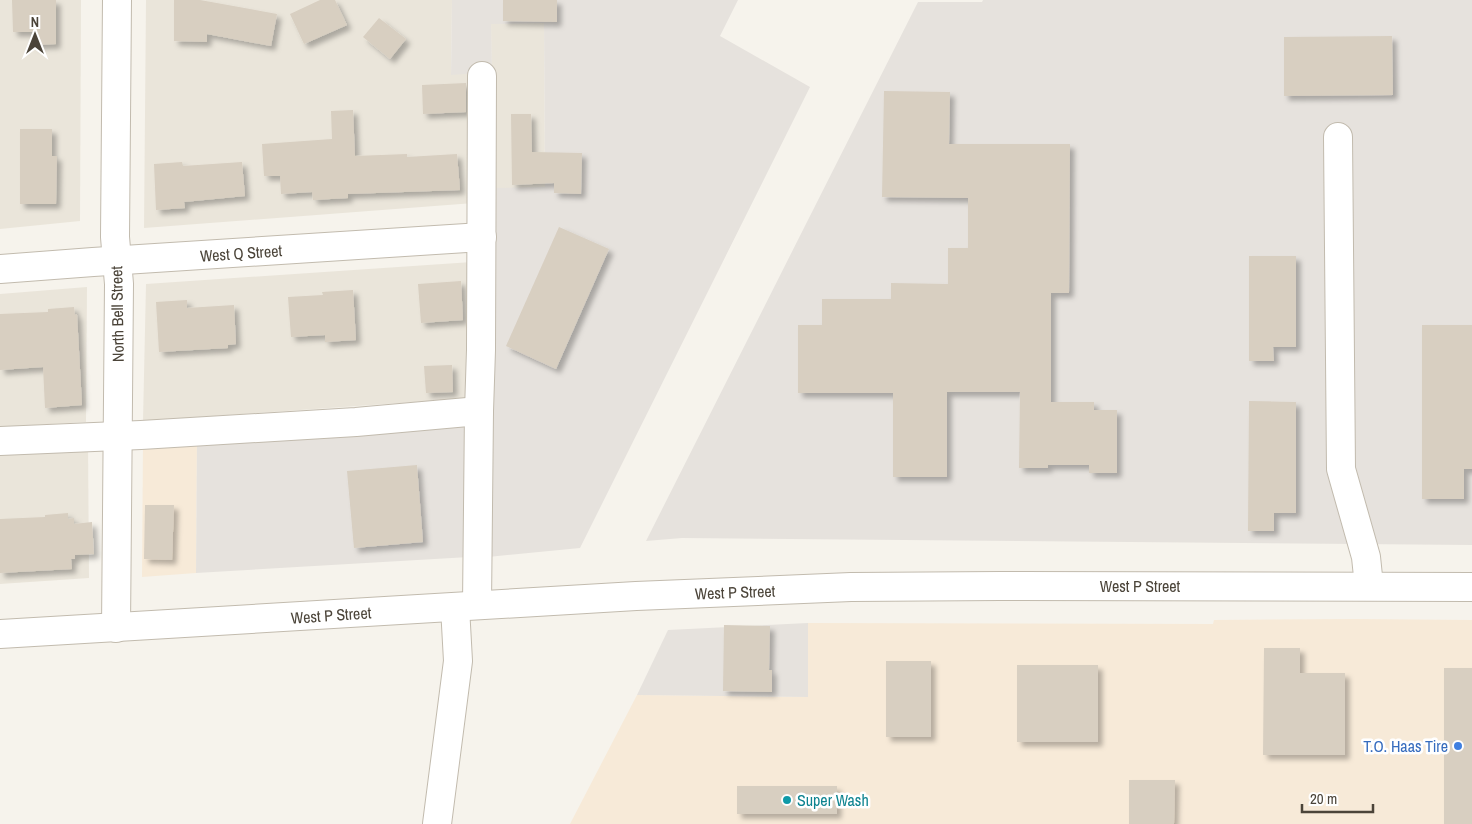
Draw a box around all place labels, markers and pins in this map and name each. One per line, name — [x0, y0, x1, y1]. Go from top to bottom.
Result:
place label: T.O. Haas Tire — [1363, 735, 1448, 757]
marker: T.O. Haas Tire — [1452, 740, 1464, 752]
place label: Super Wash — [797, 789, 869, 811]
marker: Super Wash — [781, 794, 793, 806]

